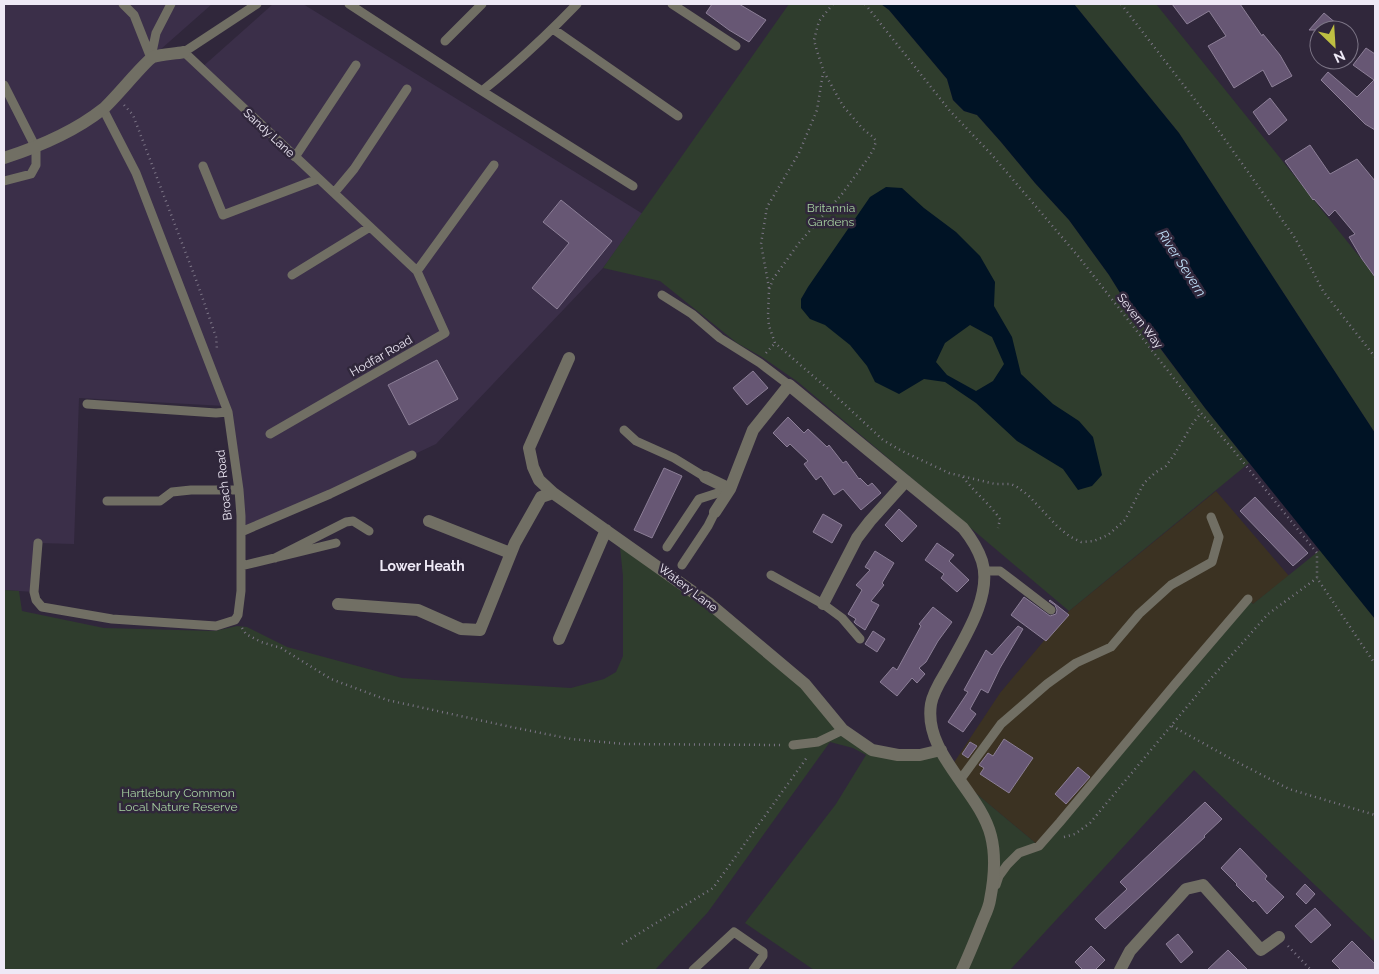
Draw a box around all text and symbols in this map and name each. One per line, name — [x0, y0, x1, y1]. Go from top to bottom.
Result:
north arrow — [1309, 20, 1359, 70]
text: N — [1331, 47, 1348, 66]
street label: Sandy Lane — [240, 106, 298, 160]
park label: Britannia Gardens — [807, 201, 855, 229]
water label: River Severn — [1154, 227, 1210, 300]
street label: Severn Way — [1114, 291, 1166, 352]
street label: Hodfar Road — [347, 333, 415, 379]
street label: Broach Road — [213, 449, 235, 521]
district label: Lower Heath — [379, 558, 465, 574]
street label: Watery Lane — [656, 561, 720, 615]
park label: Hartlebury Common Local Nature Reserve — [118, 786, 238, 814]

